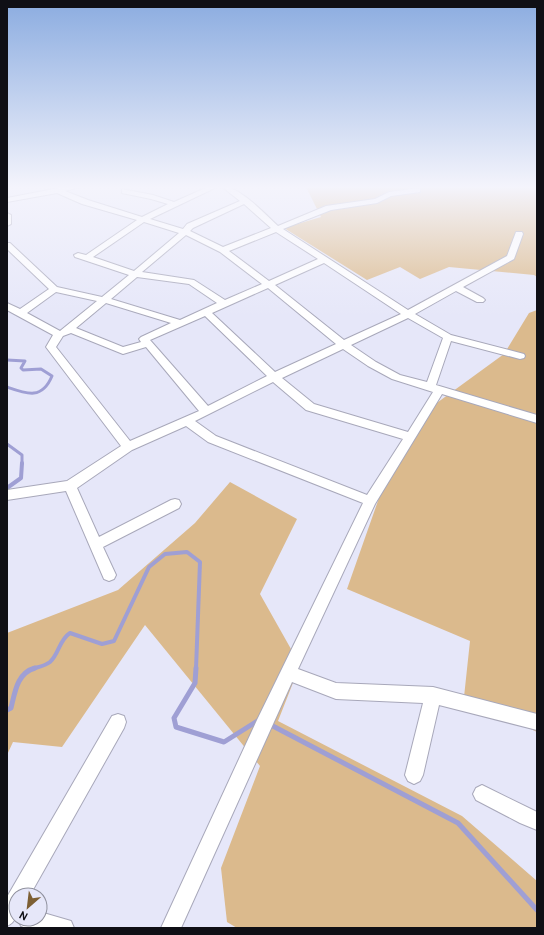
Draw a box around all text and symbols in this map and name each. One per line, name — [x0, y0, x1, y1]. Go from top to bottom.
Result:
north arrow — [8, 887, 48, 927]
text: N — [17, 907, 31, 923]

